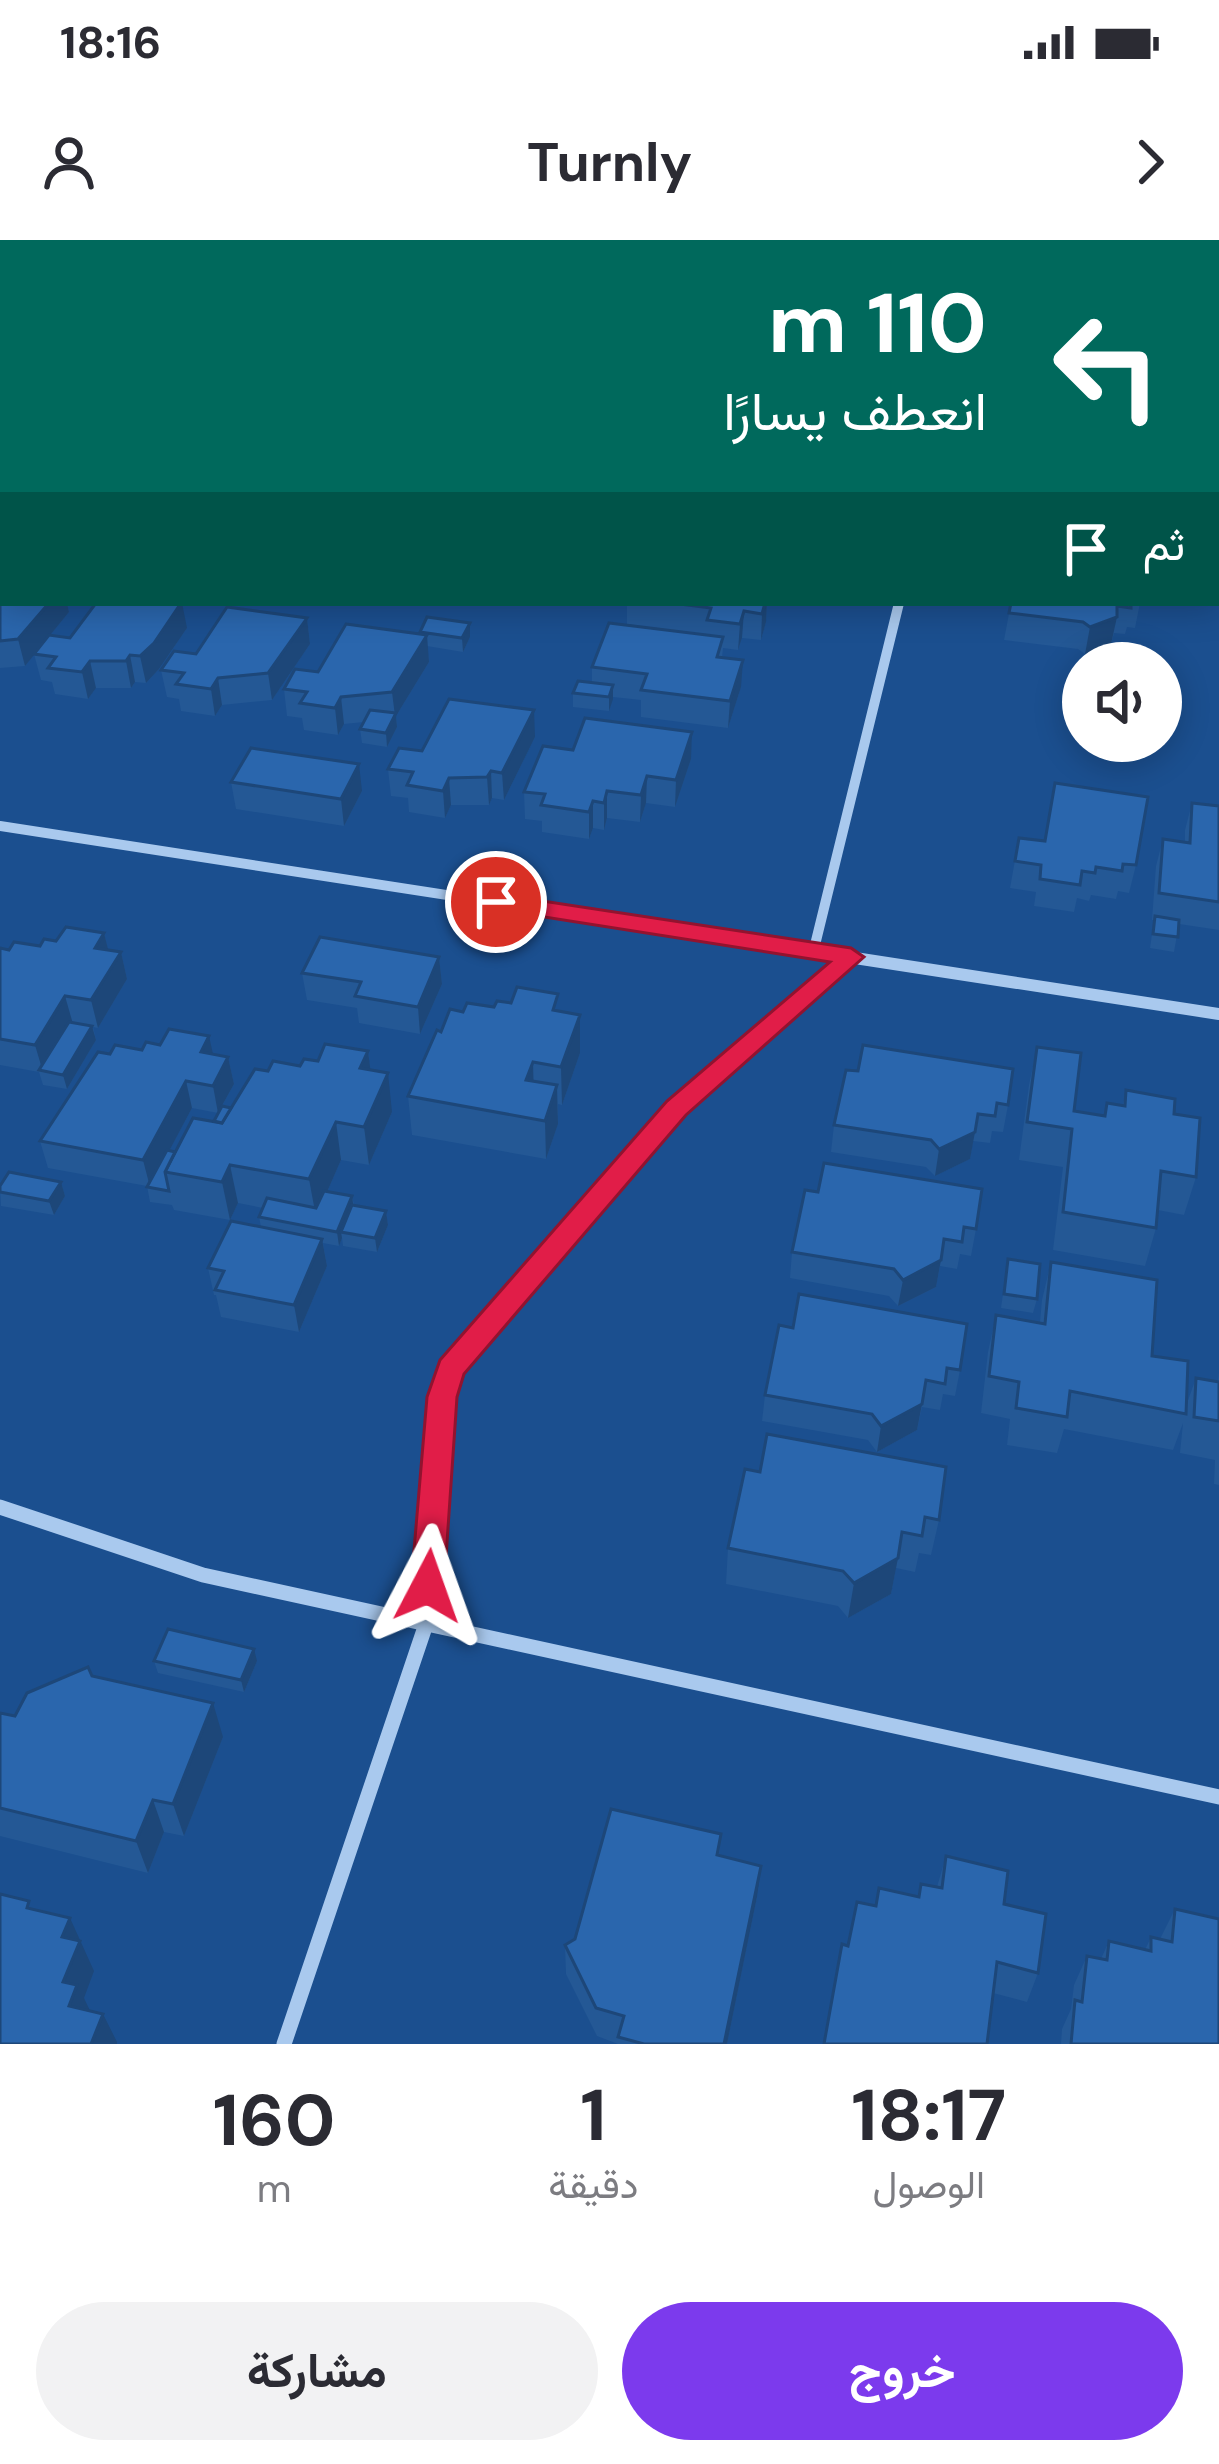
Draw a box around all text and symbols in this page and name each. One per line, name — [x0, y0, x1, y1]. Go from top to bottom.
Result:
text: 18:16 — [60, 13, 161, 72]
text: Turnly — [527, 127, 692, 198]
icon: person — [36, 129, 102, 195]
icon: forward — [1117, 129, 1183, 195]
text: 110 m — [768, 269, 987, 378]
icon: left — [1029, 288, 1185, 444]
text: انعطف يسارًا — [723, 376, 987, 447]
text: ثم — [1143, 515, 1185, 574]
icon: arrive — [1053, 516, 1119, 582]
map controls — [1062, 642, 1182, 762]
button: sound — [1062, 642, 1182, 762]
pin — [445, 851, 547, 953]
icon: arrive — [463, 869, 529, 935]
position arrow — [365, 1523, 491, 1649]
text: 1 — [580, 2069, 606, 2162]
text: 18:17 — [851, 2069, 1006, 2162]
text: 160 — [213, 2074, 335, 2167]
text: دقيقة — [548, 2159, 638, 2210]
text: الوصول — [872, 2159, 985, 2210]
text: m — [257, 2163, 291, 2214]
button: مشاركة — [36, 2302, 598, 2440]
button: خروج — [622, 2302, 1183, 2440]

